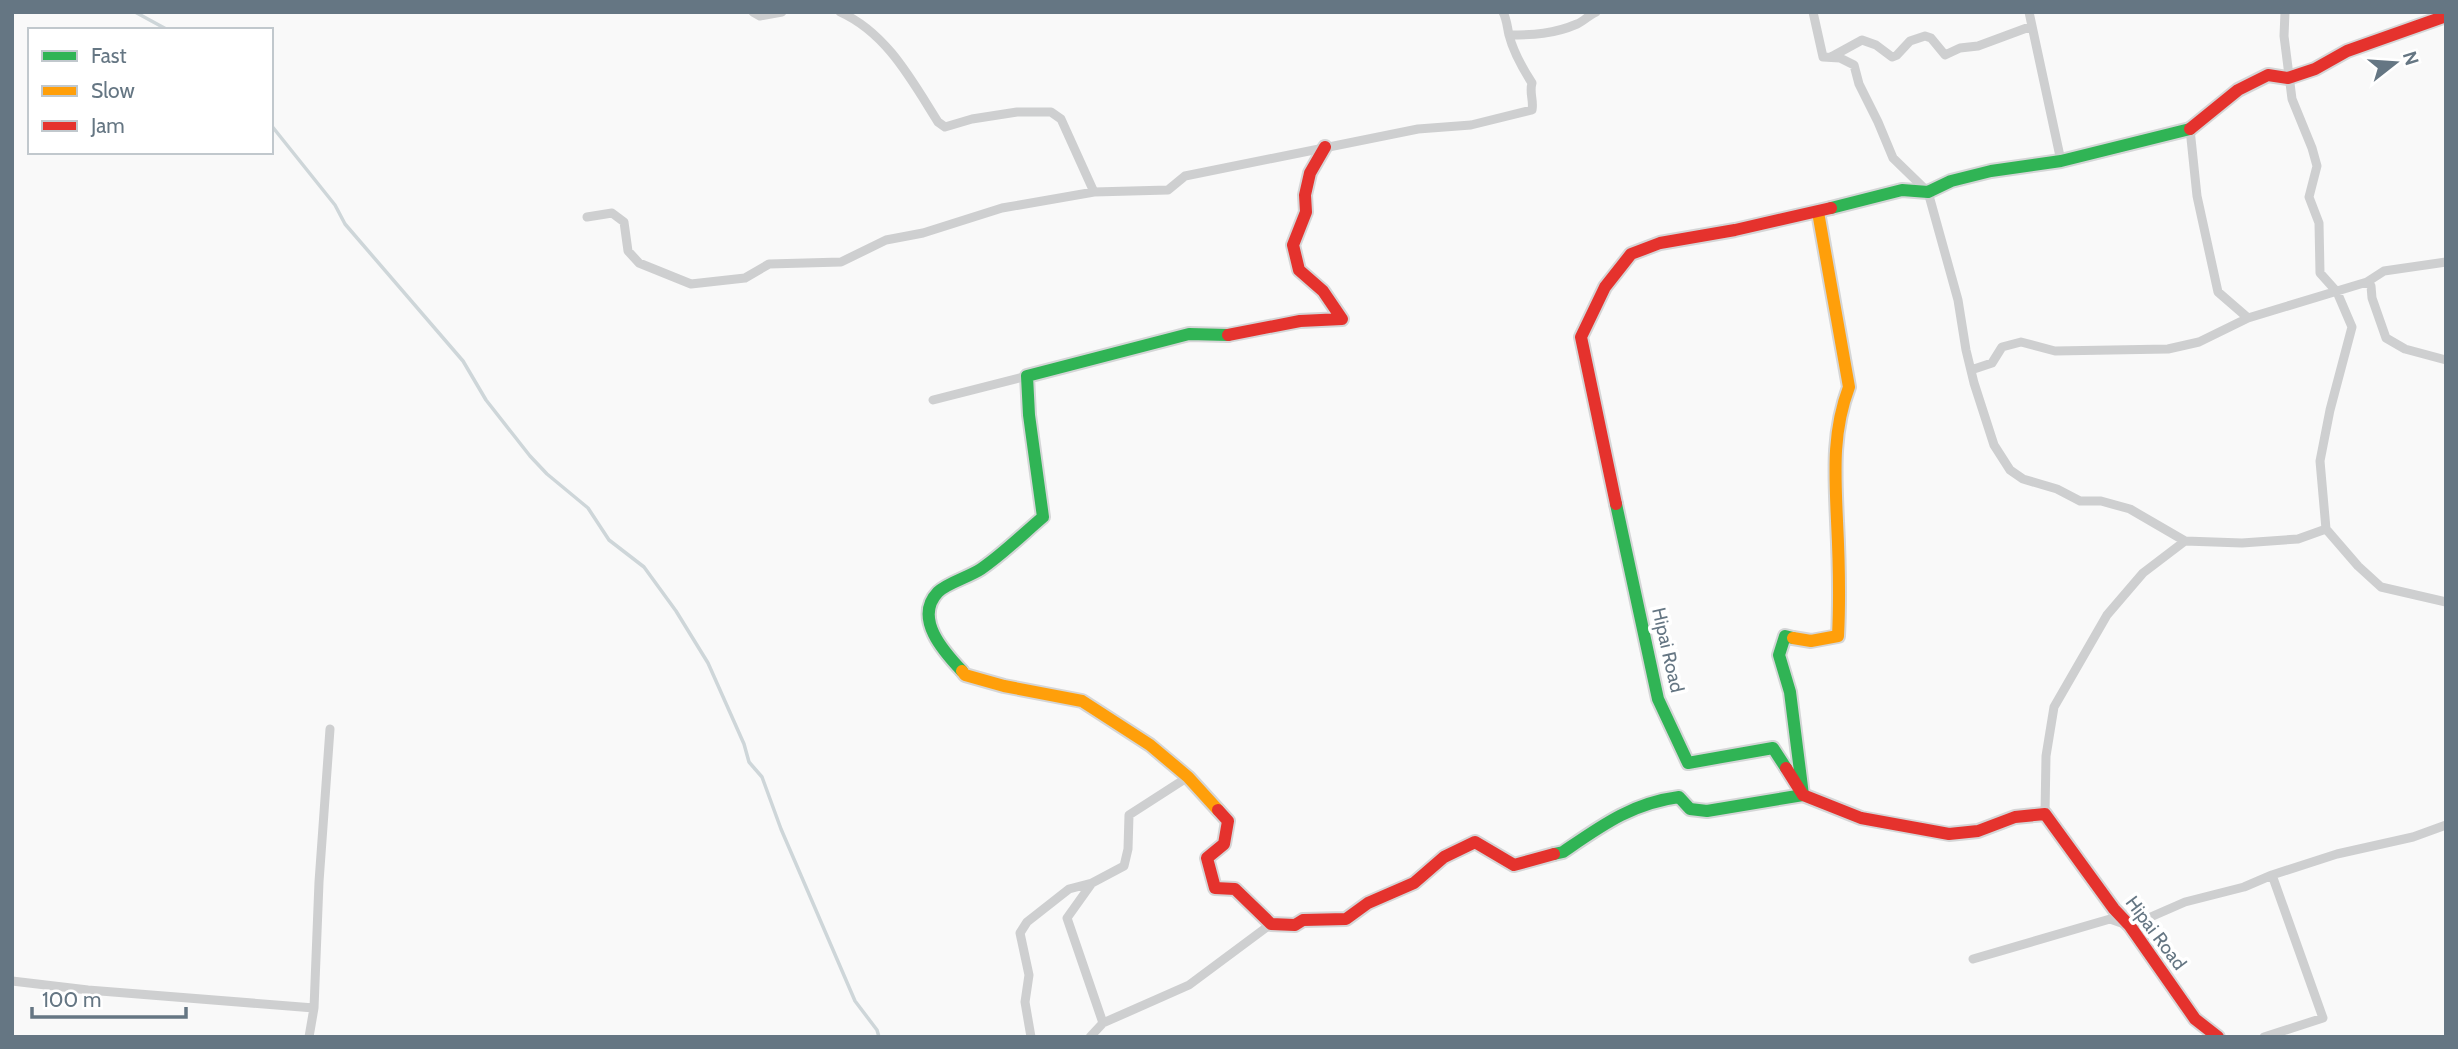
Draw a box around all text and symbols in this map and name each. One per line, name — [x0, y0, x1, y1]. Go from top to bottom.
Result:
legend — [28, 28, 273, 154]
north arrow — [2360, 28, 2430, 98]
text: Fast — [91, 43, 127, 68]
text: N — [2398, 48, 2424, 68]
text: Slow — [91, 78, 135, 103]
text: Jam — [90, 113, 125, 138]
street label: Hipai Road — [1647, 605, 1689, 695]
street label: Hipai Road — [2121, 892, 2191, 974]
scale bar — [32, 976, 186, 1020]
text: 100 m — [42, 987, 101, 1012]

